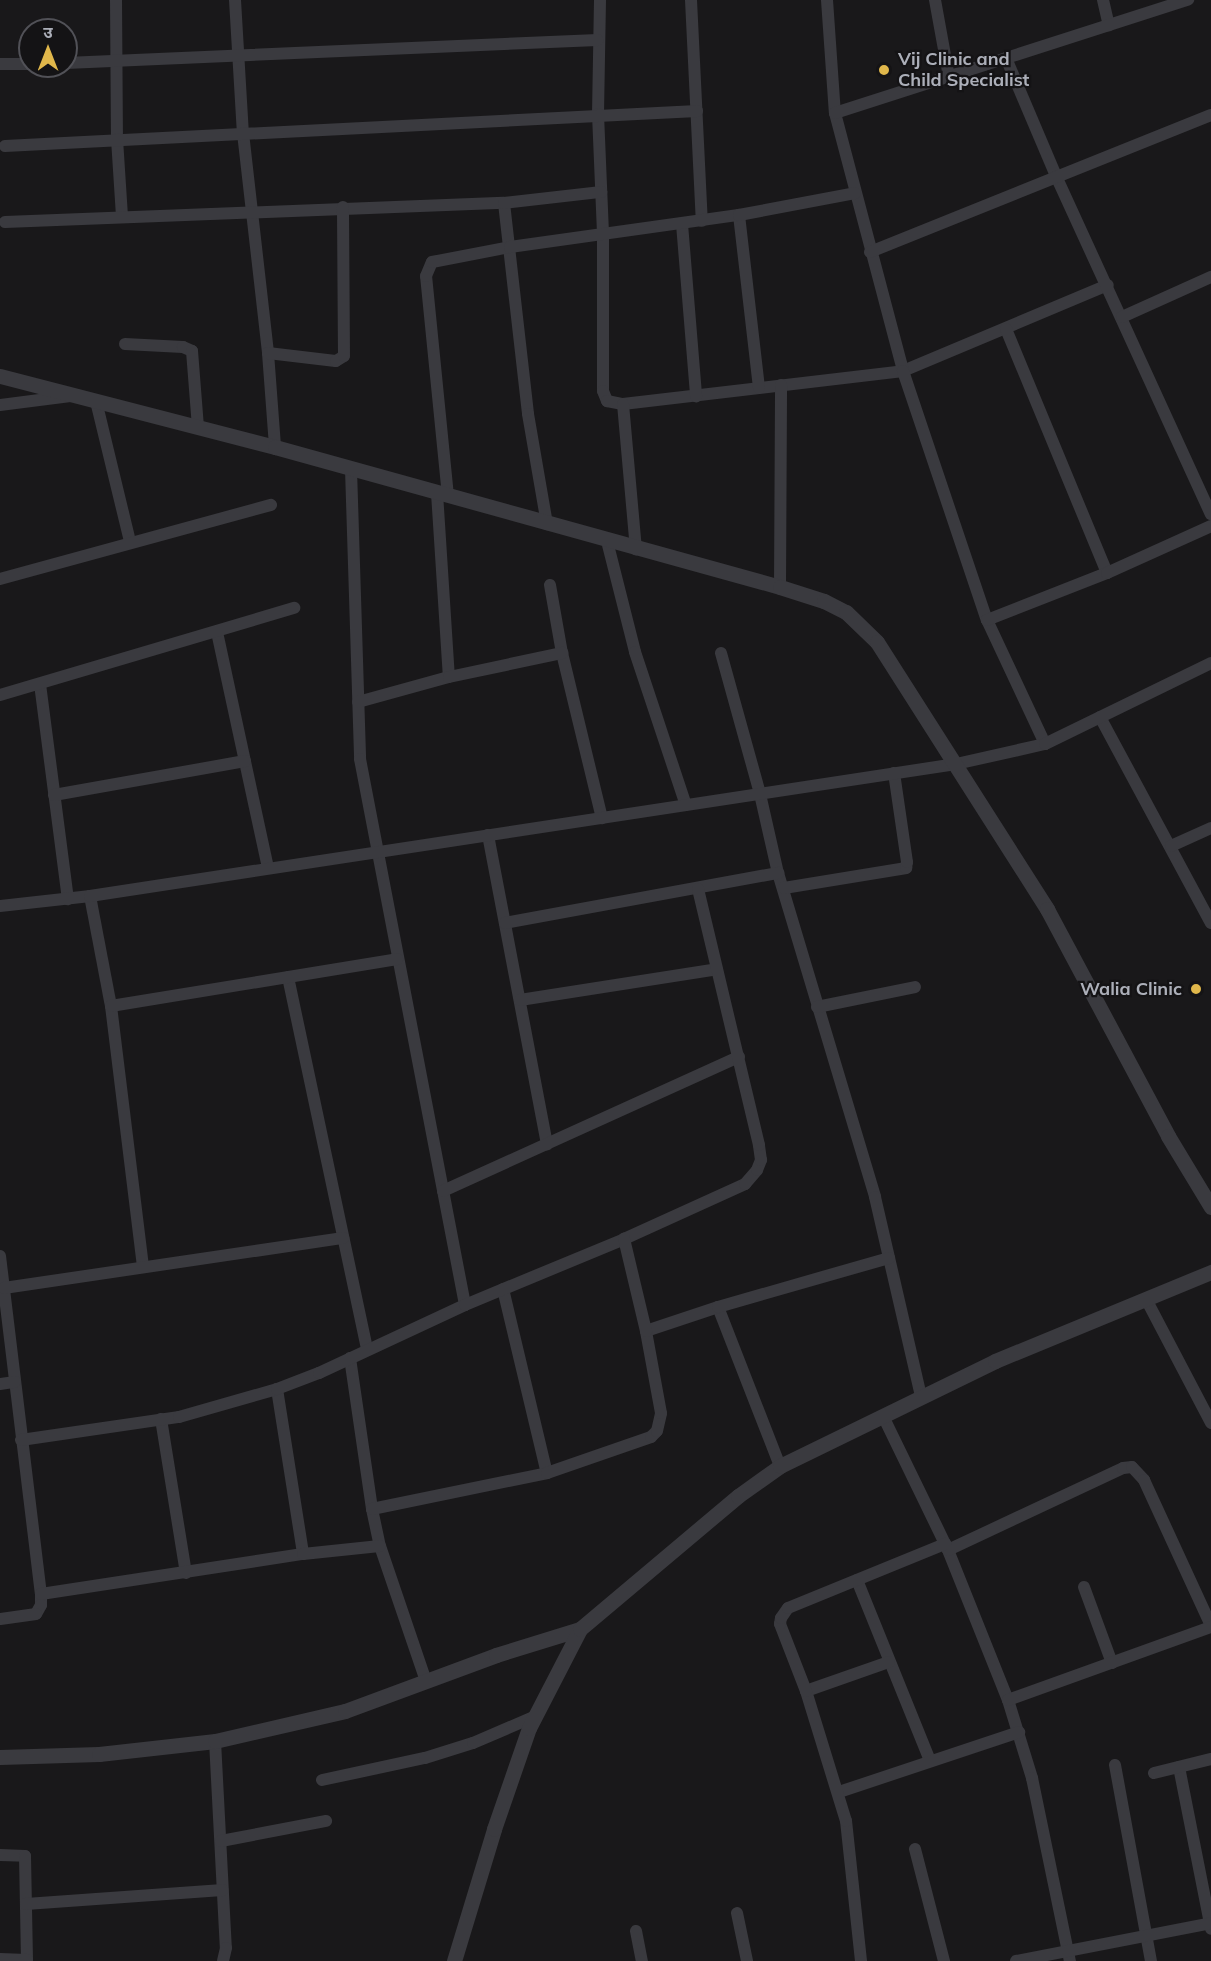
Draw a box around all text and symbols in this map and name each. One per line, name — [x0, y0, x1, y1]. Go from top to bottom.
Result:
north arrow — [18, 18, 78, 78]
text: उ — [43, 22, 53, 42]
place label: Vij Clinic and Child Specialist — [898, 49, 1029, 92]
marker: Vij Clinic and Child Specialist — [875, 61, 893, 79]
place label: Walia Clinic — [1080, 978, 1182, 1000]
marker: Walia Clinic — [1187, 980, 1205, 998]

